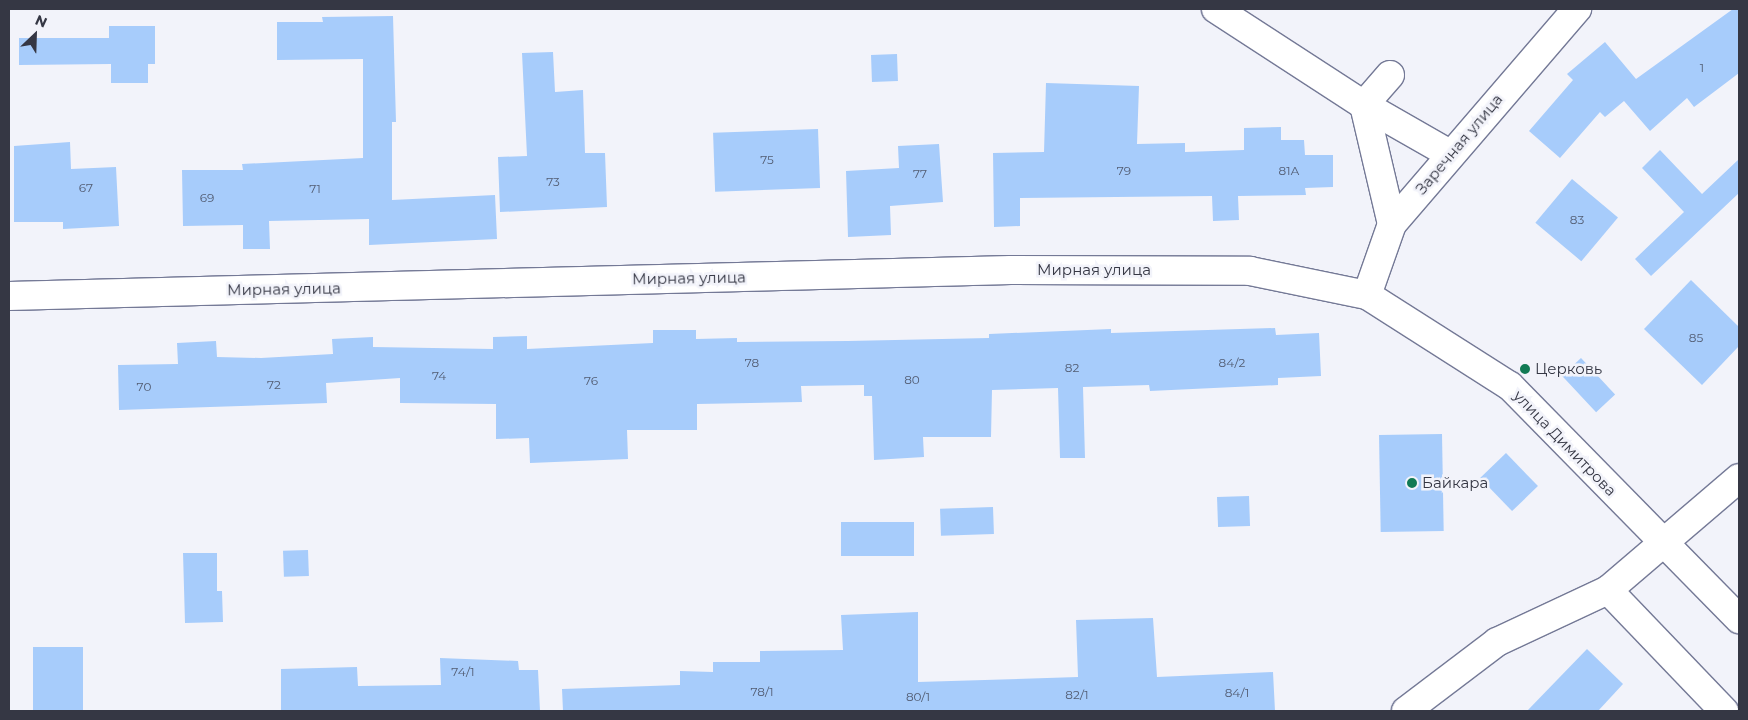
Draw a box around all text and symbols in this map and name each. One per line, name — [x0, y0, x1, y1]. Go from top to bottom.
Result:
north arrow — [10, 10, 60, 60]
text: N — [32, 11, 50, 32]
house number: 1 — [1700, 61, 1704, 75]
street label: Заречная улица — [1412, 90, 1506, 198]
house number: 75 — [760, 153, 774, 167]
house number: 79 — [1117, 164, 1131, 178]
house number: 81А — [1279, 164, 1299, 178]
house number: 77 — [913, 167, 927, 181]
house number: 73 — [546, 175, 560, 189]
house number: 67 — [79, 181, 93, 195]
house number: 71 — [309, 182, 321, 196]
house number: 69 — [200, 191, 214, 205]
house number: 83 — [1570, 213, 1584, 227]
street label: Мирная улица — [1037, 261, 1151, 279]
street label: Мирная улица — [632, 268, 746, 288]
street label: Мирная улица — [227, 279, 341, 299]
house number: 85 — [1689, 331, 1703, 345]
house number: 78 — [745, 356, 759, 370]
house number: 84/2 — [1219, 356, 1245, 370]
place label: Церковь — [1535, 360, 1602, 378]
house number: 82 — [1065, 361, 1079, 375]
marker: Церковь — [1519, 363, 1531, 375]
house number: 74 — [432, 369, 446, 383]
house number: 80 — [904, 373, 920, 387]
house number: 76 — [584, 374, 598, 388]
house number: 72 — [267, 378, 281, 392]
house number: 70 — [137, 380, 151, 394]
street label: улица Димитрова — [1510, 386, 1620, 500]
place label: Байкара — [1422, 474, 1488, 492]
marker: Байкара — [1406, 477, 1418, 489]
house number: 74/1 — [451, 665, 475, 679]
house number: 78/1 — [750, 685, 774, 699]
house number: 84/1 — [1225, 686, 1249, 700]
house number: 82/1 — [1065, 688, 1089, 702]
house number: 80/1 — [906, 690, 930, 704]

